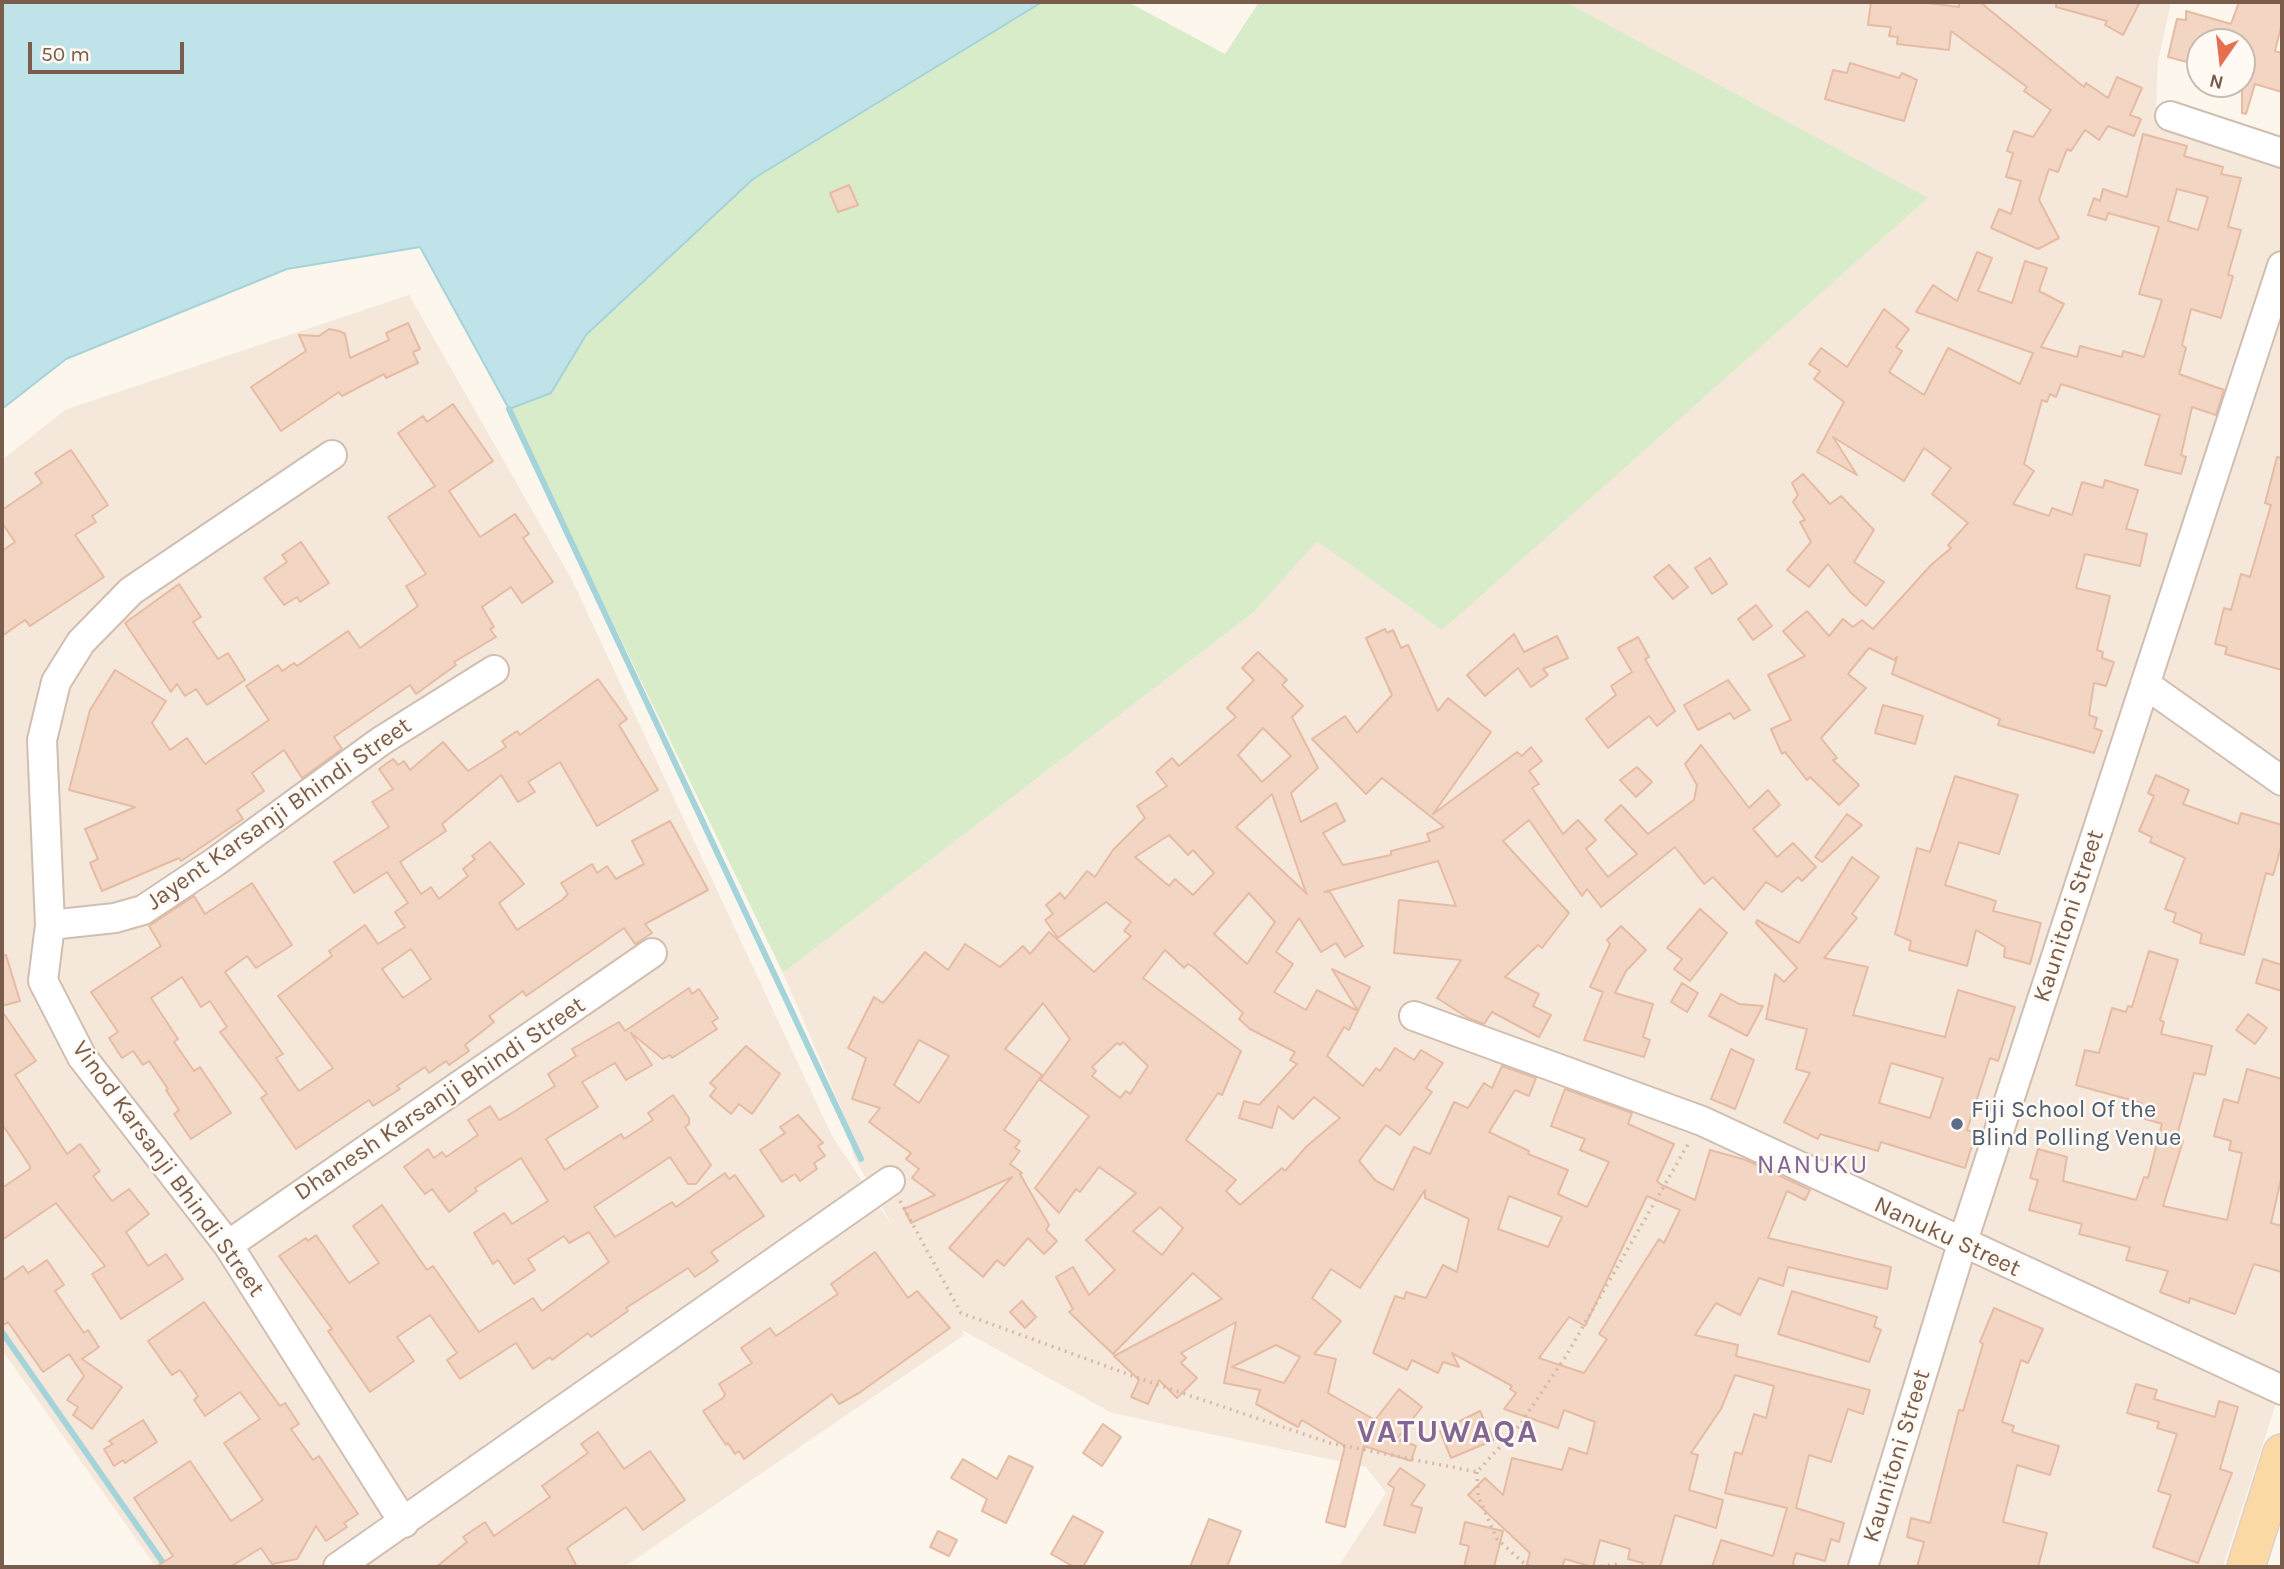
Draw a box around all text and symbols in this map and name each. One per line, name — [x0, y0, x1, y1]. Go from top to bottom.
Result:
scale bar — [32, 28, 187, 72]
north arrow — [2186, 28, 2256, 98]
text: 50 m — [41, 42, 90, 66]
text: N — [2207, 69, 2226, 94]
street label: Jayent Karsanji Bhindi Street — [141, 711, 417, 917]
street label: Kaunitoni Street — [2028, 826, 2110, 1006]
street label: Dhanesh Karsanji Bhindi Street — [289, 991, 591, 1207]
street label: Vinod Karsanji Bhindi Street — [65, 1035, 271, 1303]
place label: Fiji School Of the Blind Polling Venue — [1971, 1096, 2181, 1152]
marker: Fiji School Of the Blind Polling Venue — [1949, 1116, 1965, 1132]
district label: NANUKU — [1758, 1150, 1868, 1182]
street label: Nanuku Street — [1869, 1191, 2025, 1283]
street label: Kaunitoni Street — [1857, 1366, 1937, 1546]
district label: VATUWAQA — [1358, 1414, 1538, 1452]

